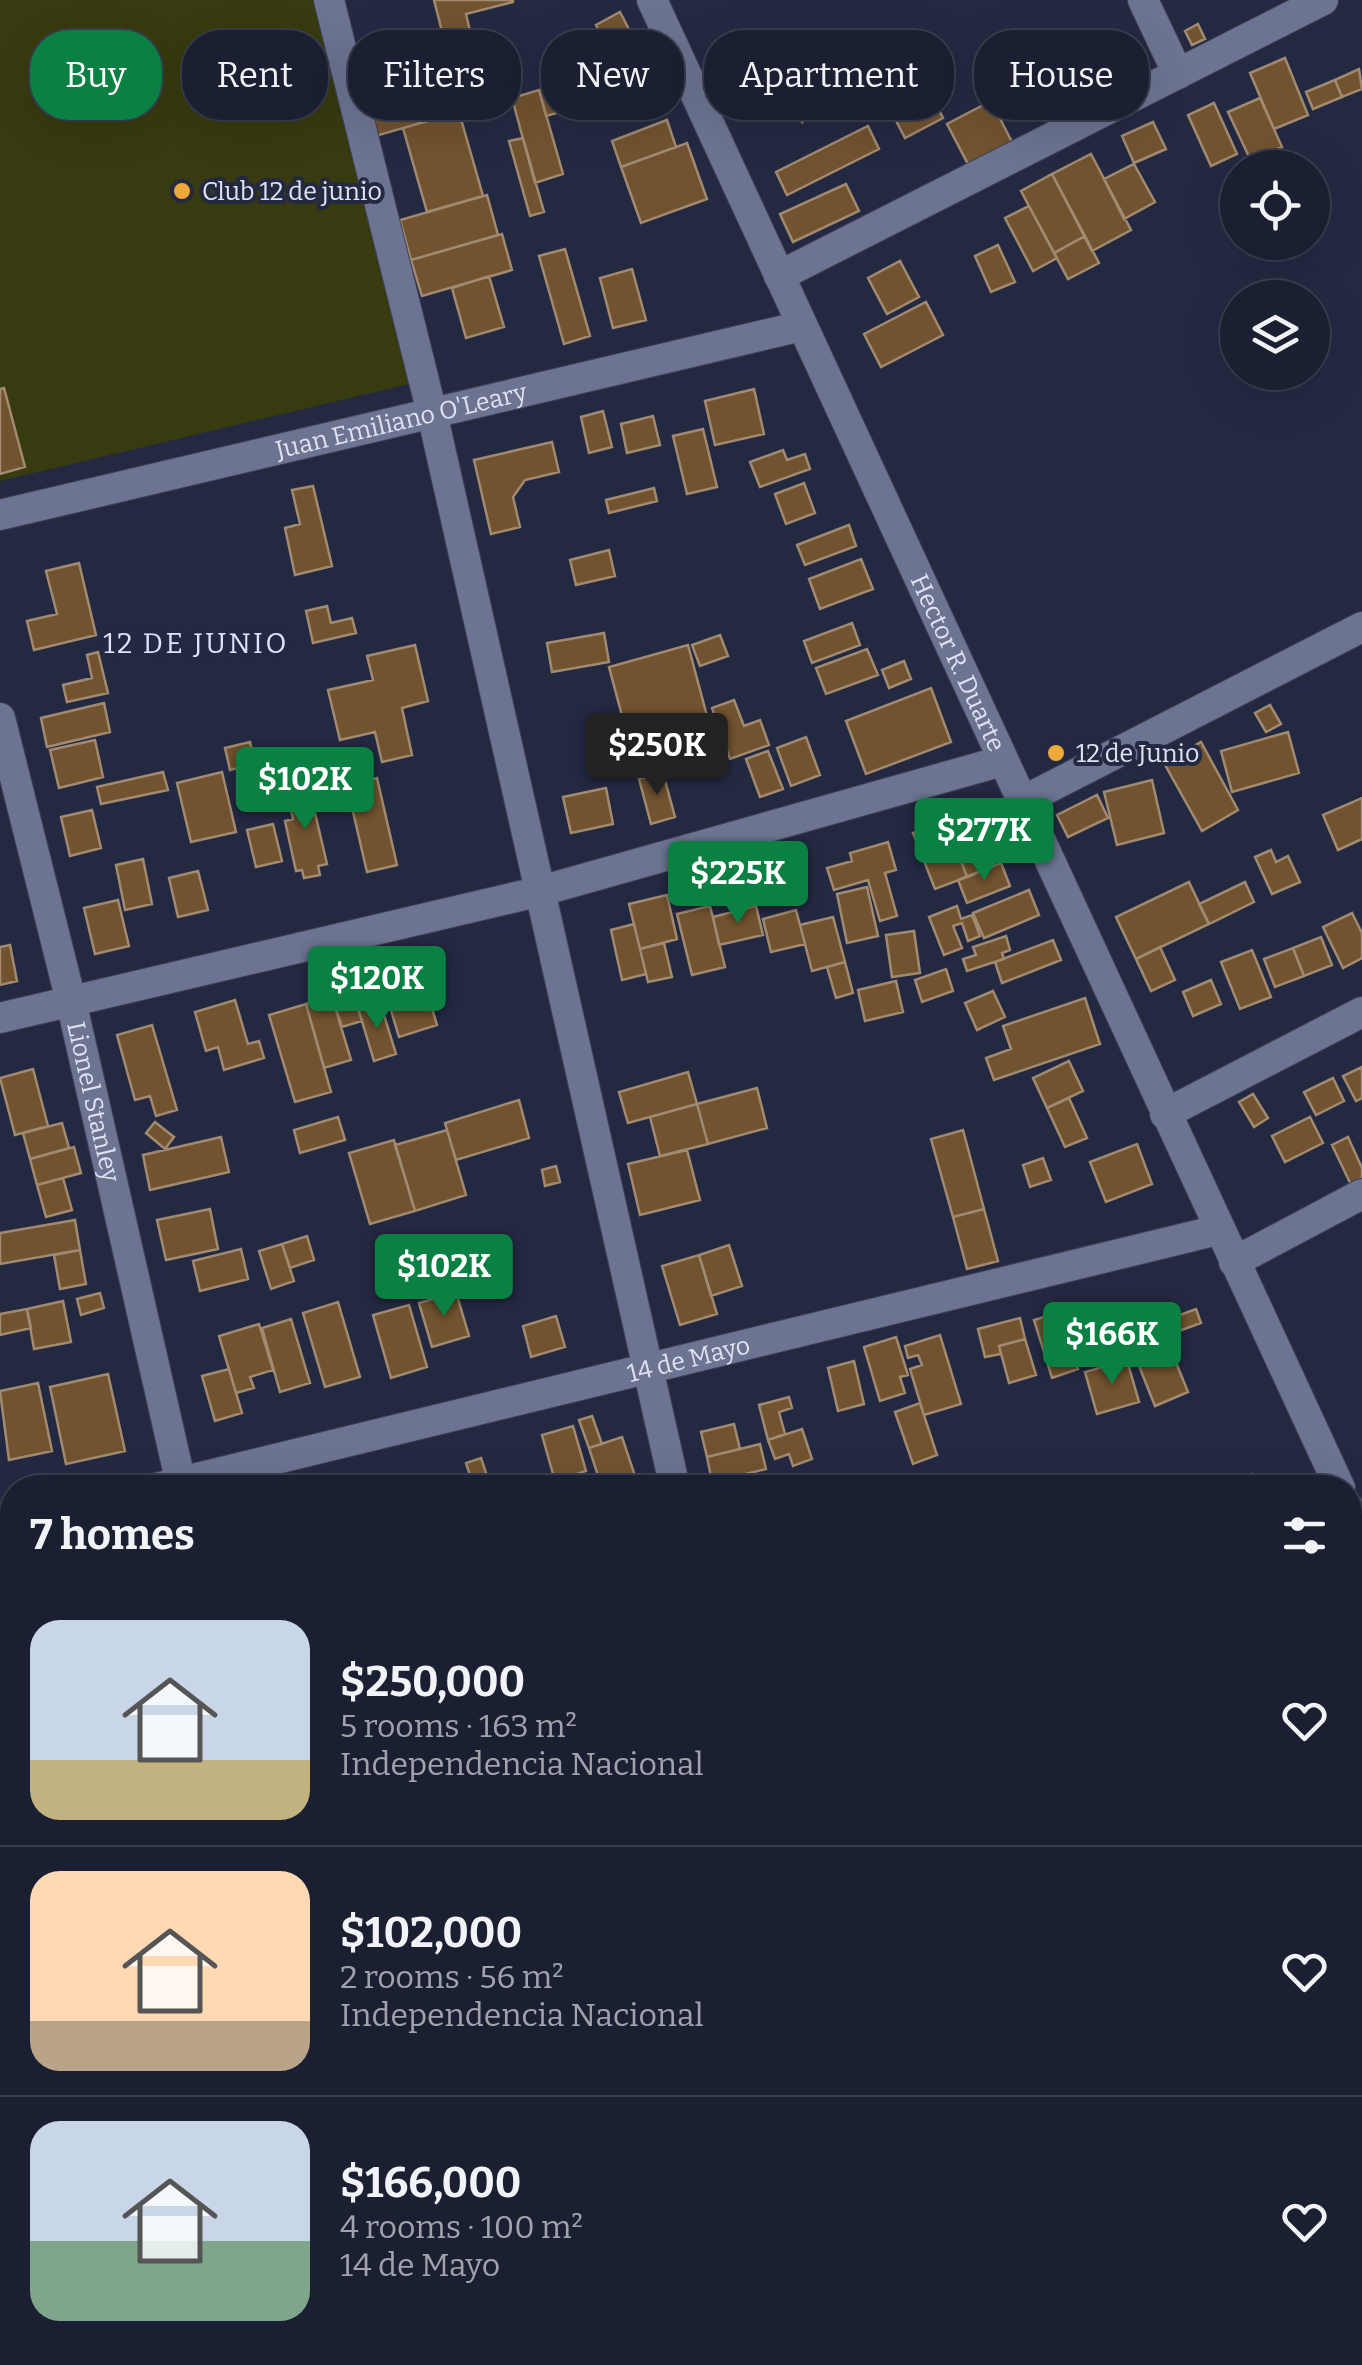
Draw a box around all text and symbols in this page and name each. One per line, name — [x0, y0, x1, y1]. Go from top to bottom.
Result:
chip: Buy — [30, 30, 162, 120]
chip: Rent — [182, 30, 328, 120]
chip: Filters — [348, 30, 521, 120]
chip: New — [541, 30, 684, 120]
chip: Apartment — [704, 30, 954, 120]
chip: House — [974, 30, 1149, 120]
map controls — [1220, 150, 1330, 390]
button: locate — [1220, 150, 1330, 260]
place label: Club 12 de junio — [202, 177, 382, 207]
marker: Club 12 de junio — [171, 180, 193, 202]
button: layers — [1220, 280, 1330, 390]
street label: Juan Emiliano O'Leary — [272, 377, 531, 466]
street label: Hector R. Duarte — [904, 570, 1011, 756]
district label: 12 DE JUNIO — [103, 627, 289, 660]
pin: $250K — [587, 713, 727, 798]
text: $250K — [608, 726, 706, 764]
place label: 12 de Junio — [1076, 739, 1199, 769]
marker: 12 de Junio — [1045, 742, 1067, 764]
pin: $102K — [235, 747, 375, 832]
text: $102K — [258, 760, 352, 798]
pin: $277K — [914, 798, 1054, 883]
text: $277K — [937, 811, 1031, 849]
pin: $225K — [668, 841, 808, 926]
text: $225K — [690, 854, 786, 892]
pin: $120K — [307, 946, 447, 1031]
text: $120K — [330, 959, 424, 997]
street label: Lionel Stanley — [60, 1019, 126, 1186]
pin: $102K — [374, 1234, 514, 1319]
text: $102K — [397, 1247, 491, 1285]
pin: $166K — [1042, 1302, 1182, 1387]
text: $166K — [1065, 1315, 1159, 1353]
street label: 14 de Mayo — [624, 1330, 753, 1389]
icon: filters — [1277, 1508, 1332, 1563]
text: 7 homes — [30, 1510, 195, 1560]
text: $250,000 — [340, 1657, 525, 1707]
icon: home — [110, 1660, 230, 1780]
icon: heart — [1277, 1693, 1332, 1748]
text: 5 rooms · 163 m² — [340, 1707, 577, 1745]
text: Independencia Nacional — [340, 1745, 704, 1783]
text: $102,000 — [340, 1908, 522, 1958]
icon: home — [110, 1911, 230, 2031]
icon: heart — [1277, 1944, 1332, 1999]
text: 2 rooms · 56 m² — [340, 1958, 564, 1996]
text: Independencia Nacional — [340, 1996, 704, 2034]
text: $166,000 — [340, 2158, 522, 2208]
icon: home — [110, 2161, 230, 2281]
icon: heart — [1277, 2194, 1332, 2249]
text: 4 rooms · 100 m² — [340, 2208, 583, 2246]
text: 14 de Mayo — [340, 2246, 500, 2284]

